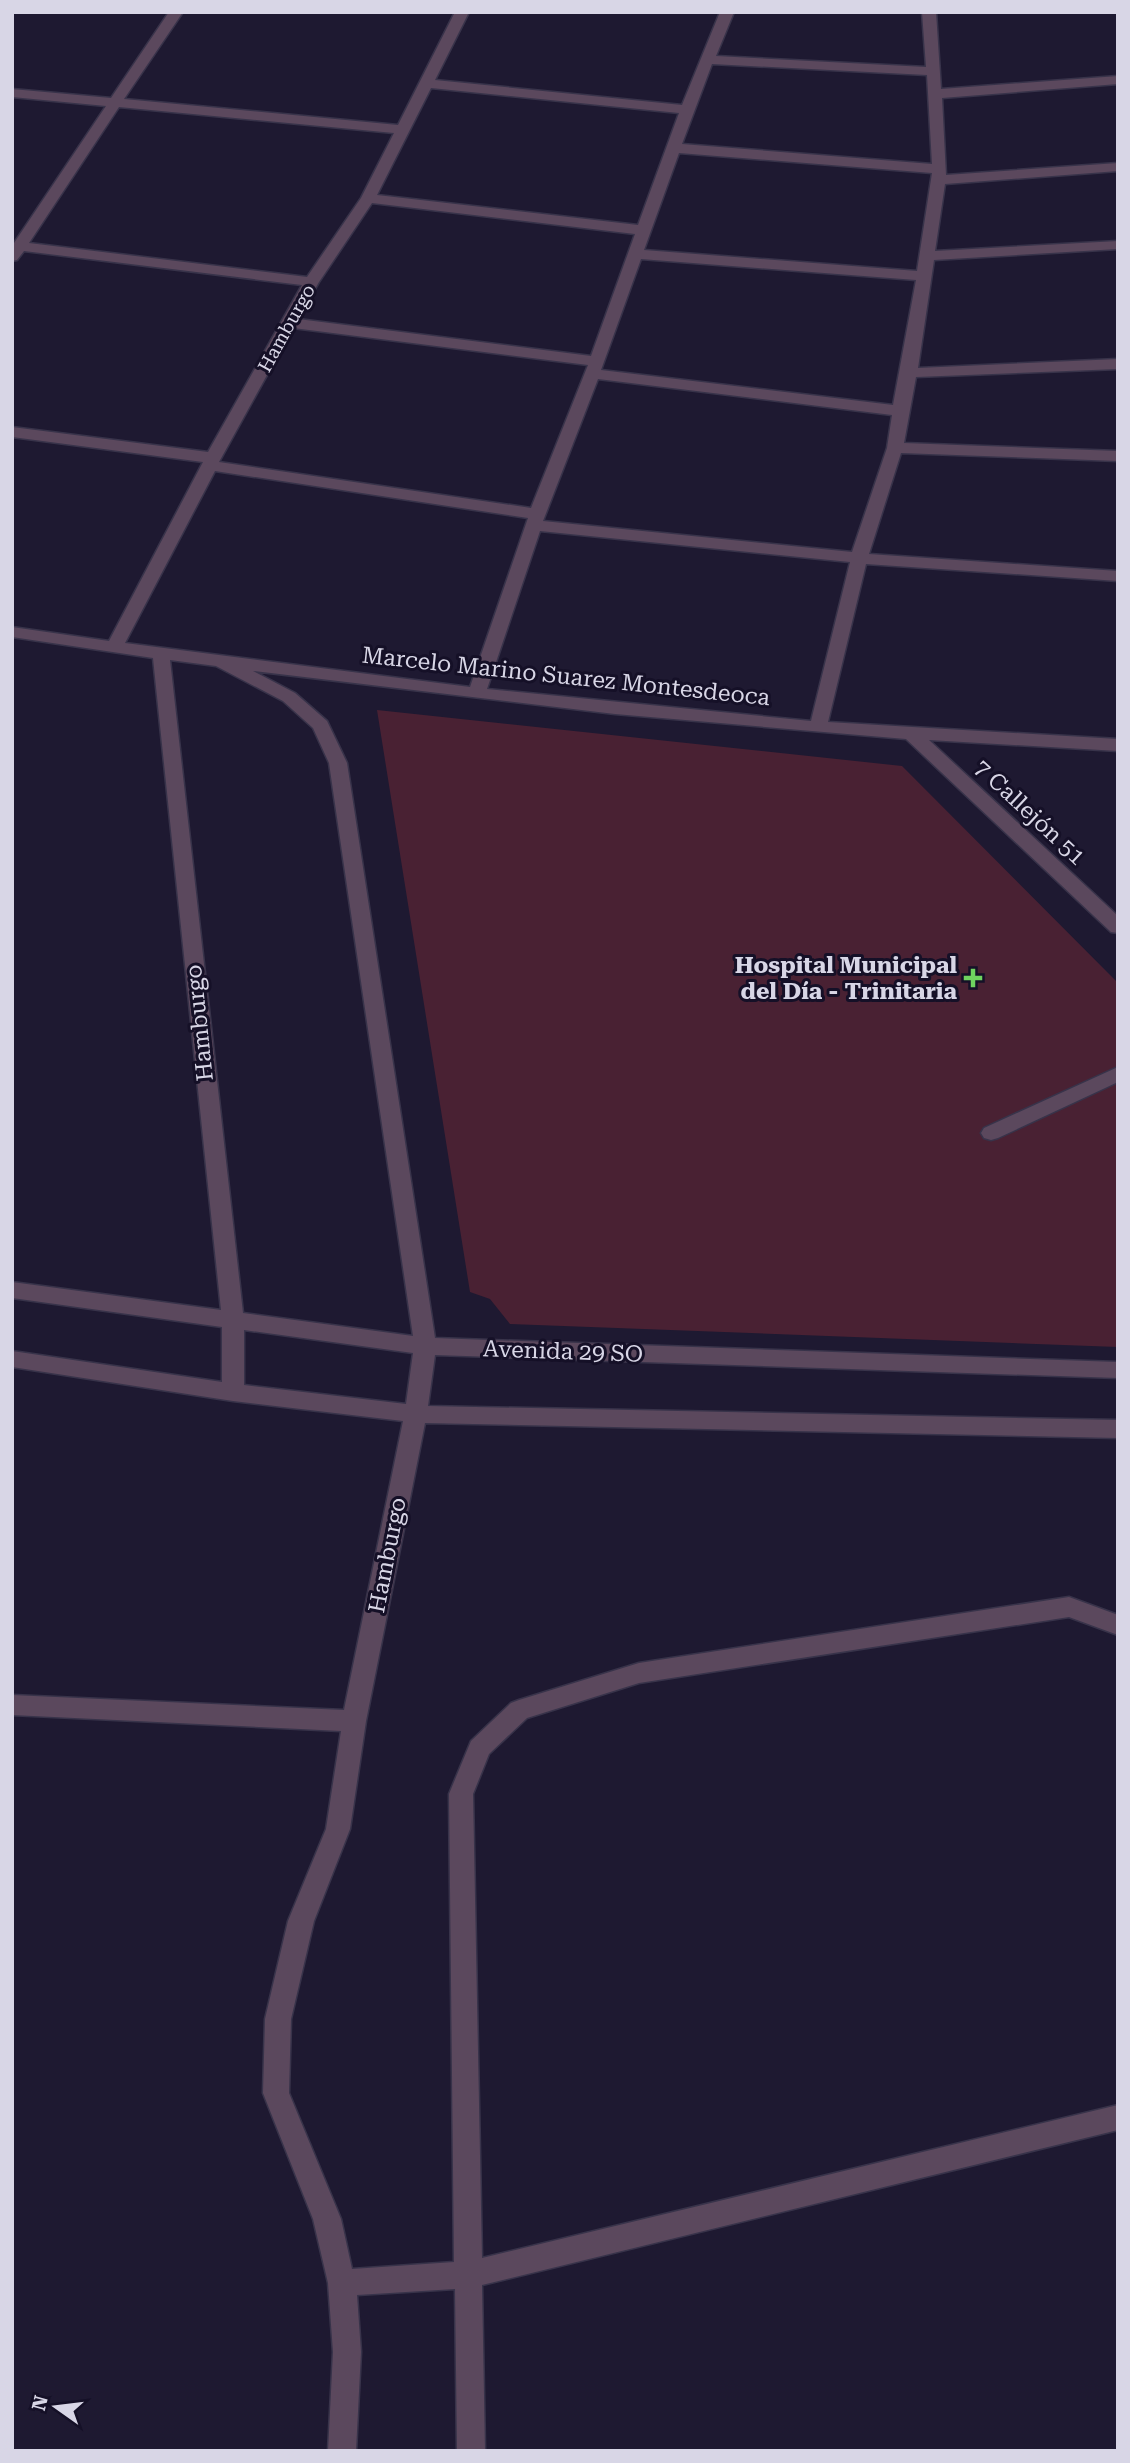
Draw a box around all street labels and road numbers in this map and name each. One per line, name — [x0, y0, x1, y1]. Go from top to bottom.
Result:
street label: Hamburgo — [253, 280, 320, 376]
street label: Marcelo Marino Suarez Montesdeoca — [361, 642, 772, 711]
street label: 7 Callejón 51 — [969, 754, 1091, 871]
street label: Hamburgo — [180, 963, 219, 1083]
street label: Avenida 29 SO — [483, 1335, 643, 1368]
street label: Hamburgo — [363, 1495, 412, 1615]

